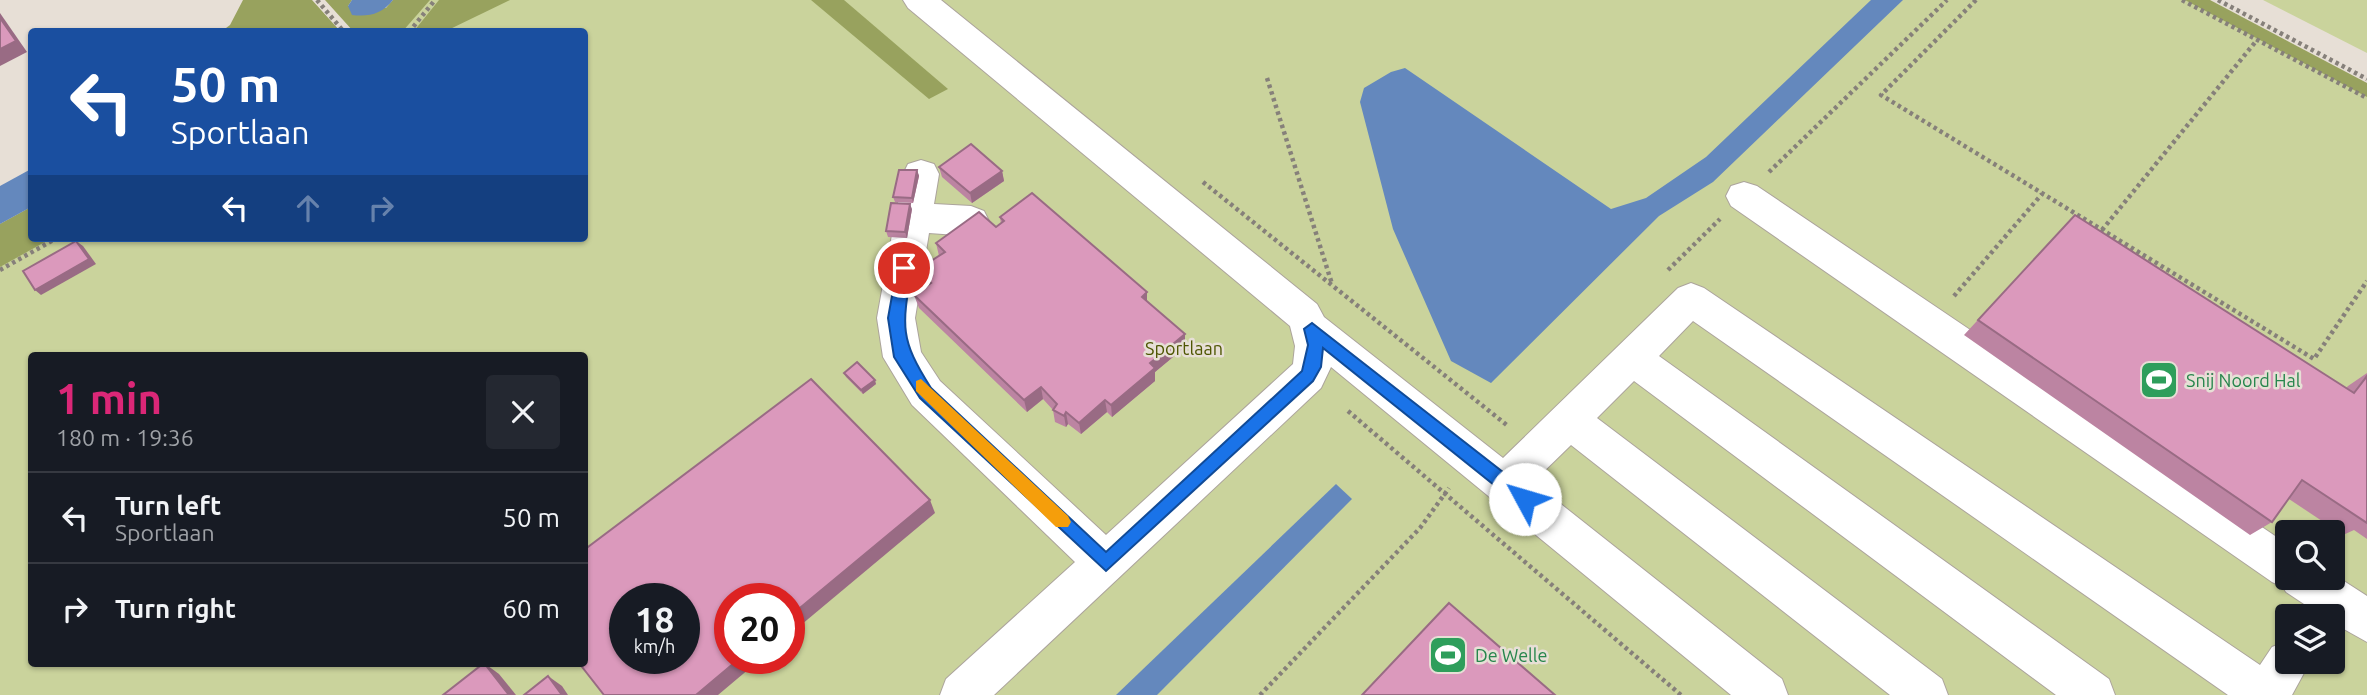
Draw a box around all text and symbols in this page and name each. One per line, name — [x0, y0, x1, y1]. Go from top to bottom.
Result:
icon: left — [56, 56, 147, 147]
text: 50 m — [171, 56, 280, 111]
text: Sportlaan — [171, 114, 310, 150]
icon: left — [216, 189, 254, 227]
icon: ahead — [289, 189, 327, 227]
icon: right — [362, 189, 400, 227]
pin — [874, 238, 934, 298]
icon: arrive — [885, 249, 923, 287]
park label: Sportlaan — [1145, 338, 1223, 358]
sports icon: Snij Noord Hal — [2138, 359, 2180, 401]
place label: Snij Noord Hal — [2186, 370, 2301, 390]
text: 1 min — [56, 375, 162, 422]
button: close — [486, 375, 560, 449]
text: 180 m · 19:36 — [56, 425, 194, 450]
position arrow — [1488, 462, 1562, 536]
text: Turn left — [115, 491, 221, 520]
icon: left — [56, 499, 94, 537]
text: 50 m — [502, 503, 560, 532]
text: Sportlaan — [115, 520, 215, 545]
map controls — [2275, 520, 2345, 674]
button: search — [2275, 520, 2345, 590]
speed limit sign: 20 — [714, 583, 805, 674]
icon: right — [56, 590, 94, 628]
text: Turn right — [115, 594, 236, 623]
text: 60 m — [502, 594, 560, 623]
text: 18 — [635, 599, 674, 639]
button: layers — [2275, 604, 2345, 674]
sports icon: De Welle — [1427, 634, 1469, 676]
text: km/h — [634, 636, 675, 656]
place label: De Welle — [1475, 645, 1547, 665]

